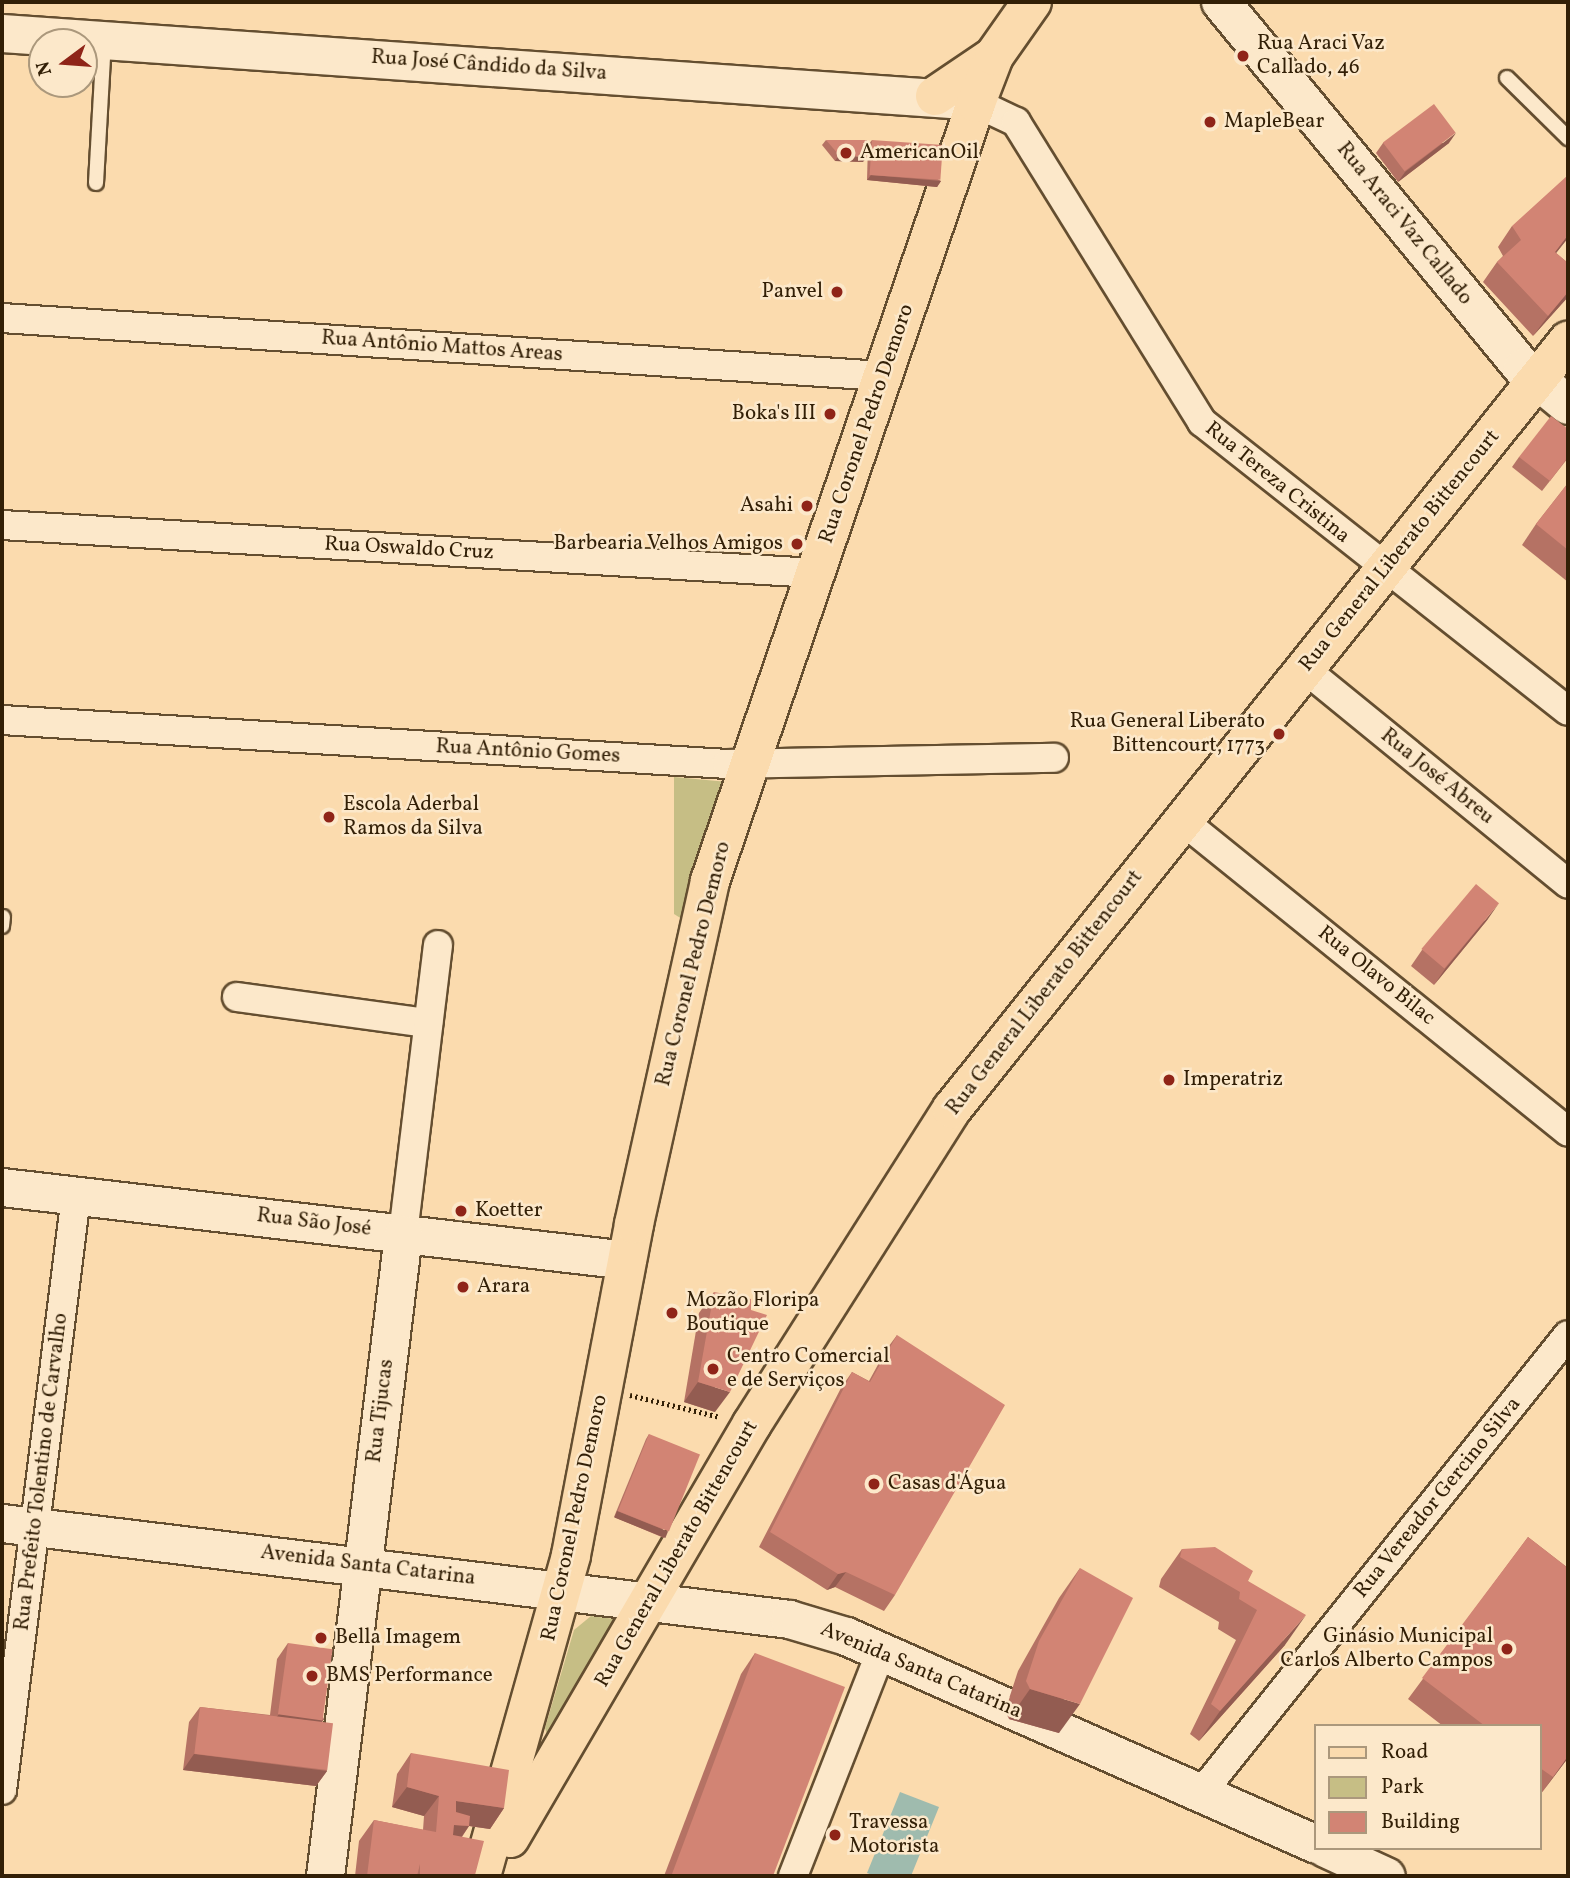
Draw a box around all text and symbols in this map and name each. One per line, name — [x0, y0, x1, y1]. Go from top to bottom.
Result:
north arrow — [28, 28, 98, 98]
place label: Rua Araci Vaz Callado, 46 — [1257, 31, 1385, 81]
street label: Rua José Cândido da Silva — [370, 45, 608, 87]
marker: Rua Araci Vaz Callado, 46 — [1235, 48, 1251, 64]
text: N — [30, 58, 59, 78]
place label: MapleBear — [1224, 109, 1324, 135]
marker: MapleBear — [1202, 114, 1218, 130]
street label: Rua Araci Vaz Callado — [1330, 137, 1478, 311]
place label: AmericanOil — [860, 140, 979, 166]
marker: AmericanOil — [838, 145, 854, 161]
place label: Panvel — [762, 279, 823, 305]
marker: Panvel — [829, 284, 845, 300]
street label: Rua Coronel Pedro Demoro — [814, 301, 920, 547]
street label: Rua Antônio Mattos Areas — [320, 326, 564, 368]
place label: Boka's III — [732, 401, 816, 427]
marker: Boka's III — [822, 406, 838, 422]
street label: Rua Tereza Cristina — [1199, 417, 1355, 549]
street label: Rua General Liberato Bittencourt — [1294, 425, 1506, 677]
place label: Asahi — [740, 493, 793, 519]
marker: Asahi — [799, 498, 815, 514]
place label: Barbearia Velhos Amigos — [553, 531, 783, 557]
street label: Rua Oswaldo Cruz — [324, 532, 494, 566]
marker: Barbearia Velhos Amigos — [789, 536, 805, 552]
place label: Rua General Liberato Bittencourt, 1773 — [1070, 709, 1265, 759]
street label: Rua José Abreu — [1375, 723, 1499, 831]
marker: Rua General Liberato Bittencourt, 1773 — [1271, 726, 1287, 742]
street label: Rua Antônio Gomes — [435, 735, 621, 769]
place label: Escola Aderbal Ramos da Silva — [343, 792, 483, 842]
marker: Escola Aderbal Ramos da Silva — [321, 809, 337, 825]
street label: Rua Coronel Pedro Demoro — [651, 839, 737, 1089]
street label: Rua General Liberato Bittencourt — [941, 865, 1149, 1121]
street label: Rua Olavo Bilac — [1312, 921, 1440, 1031]
place label: Imperatriz — [1183, 1067, 1283, 1093]
marker: Imperatriz — [1161, 1072, 1177, 1088]
place label: Koetter — [475, 1198, 543, 1224]
street label: Rua São José — [255, 1203, 373, 1243]
marker: Koetter — [453, 1203, 469, 1219]
place label: Arara — [477, 1274, 530, 1300]
marker: Arara — [455, 1279, 471, 1295]
place label: Mozão Floripa Boutique — [686, 1288, 819, 1338]
marker: Mozão Floripa Boutique — [664, 1305, 680, 1321]
street label: Rua Prefeito Tolentino de Carvalho — [10, 1311, 74, 1633]
place label: Centro Comercial e de Serviços — [727, 1344, 889, 1394]
street label: Rua Tijucas — [362, 1357, 400, 1465]
marker: Centro Comercial e de Serviços — [705, 1361, 721, 1377]
street label: Rua Coronel Pedro Demoro — [537, 1392, 613, 1644]
street label: Rua Vereador Gercino Silva — [1349, 1392, 1527, 1604]
street label: Rua General Liberato Bittencourt — [590, 1416, 764, 1692]
place label: Casas d'Água — [888, 1471, 1007, 1497]
marker: Casas d'Água — [866, 1476, 882, 1492]
street label: Avenida Santa Catarina — [259, 1540, 477, 1592]
street label: Avenida Santa Catarina — [817, 1617, 1025, 1725]
place label: Ginásio Municipal Carlos Alberto Campos — [1281, 1624, 1493, 1674]
place label: Bella Imagem — [335, 1625, 461, 1651]
marker: Bella Imagem — [313, 1630, 329, 1646]
marker: Ginásio Municipal Carlos Alberto Campos — [1499, 1641, 1515, 1657]
place label: BMS Performance — [326, 1663, 493, 1689]
marker: BMS Performance — [304, 1668, 320, 1684]
legend — [1314, 1724, 1542, 1850]
text: Road — [1381, 1738, 1428, 1767]
text: Park — [1381, 1773, 1424, 1802]
text: Building — [1381, 1808, 1460, 1837]
place label: Travessa Motorista — [849, 1810, 940, 1860]
marker: Travessa Motorista — [827, 1827, 843, 1843]

